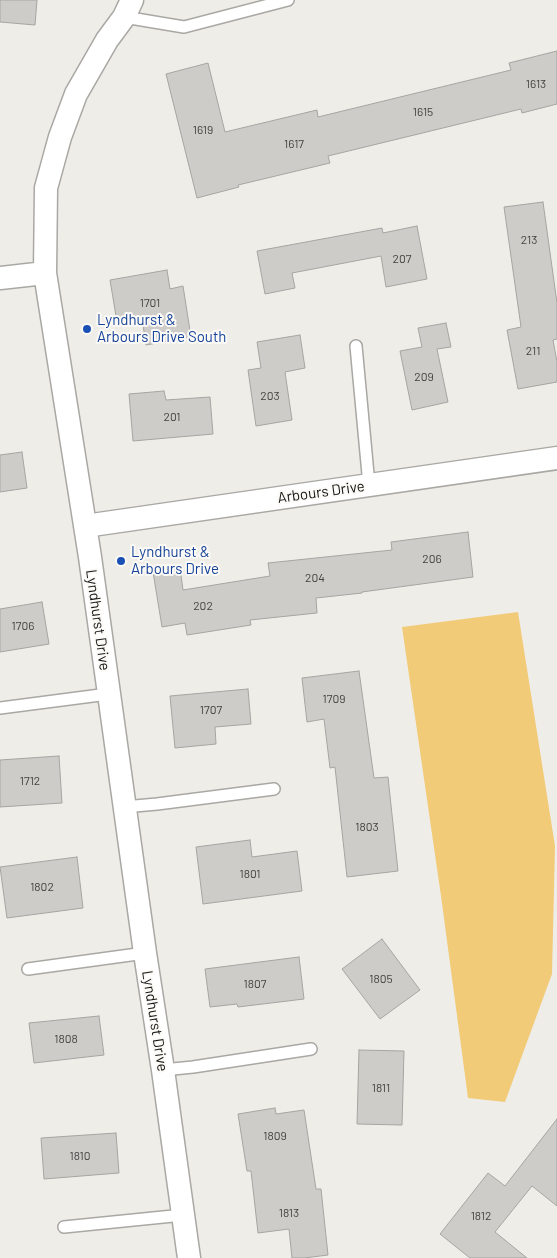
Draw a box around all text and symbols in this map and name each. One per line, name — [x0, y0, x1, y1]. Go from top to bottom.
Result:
house number: 1613 — [526, 77, 546, 91]
house number: 1615 — [413, 105, 433, 119]
house number: 1619 — [193, 123, 213, 137]
house number: 1617 — [284, 137, 304, 151]
house number: 213 — [521, 233, 537, 247]
house number: 207 — [393, 252, 411, 266]
house number: 1701 — [140, 296, 160, 310]
place label: Lyndhurst & Arbours Drive South — [97, 311, 226, 346]
marker: Lyndhurst & Arbours Drive South — [81, 323, 93, 335]
house number: 211 — [526, 344, 540, 358]
house number: 209 — [414, 370, 434, 384]
house number: 203 — [260, 389, 280, 403]
house number: 201 — [163, 410, 181, 424]
street label: Arbours Drive — [276, 477, 366, 507]
place label: Lyndhurst & Arbours Drive — [131, 543, 219, 578]
house number: 206 — [422, 552, 442, 566]
marker: Lyndhurst & Arbours Drive — [115, 555, 127, 567]
street label: Lyndhurst Drive — [82, 568, 114, 672]
house number: 204 — [305, 571, 325, 585]
house number: 202 — [193, 599, 213, 613]
house number: 1706 — [12, 619, 34, 633]
house number: 1709 — [323, 692, 345, 706]
house number: 1707 — [200, 703, 222, 717]
house number: 1712 — [20, 774, 40, 788]
house number: 1803 — [355, 820, 379, 834]
house number: 1801 — [239, 867, 261, 881]
house number: 1802 — [30, 880, 54, 894]
street label: Lyndhurst Drive — [138, 969, 172, 1073]
house number: 1805 — [369, 972, 393, 986]
house number: 1807 — [244, 977, 266, 991]
house number: 1808 — [54, 1032, 78, 1046]
house number: 1811 — [372, 1081, 390, 1095]
house number: 1809 — [263, 1129, 287, 1143]
house number: 1810 — [69, 1149, 91, 1163]
house number: 1813 — [279, 1206, 299, 1220]
house number: 1812 — [471, 1209, 491, 1223]

